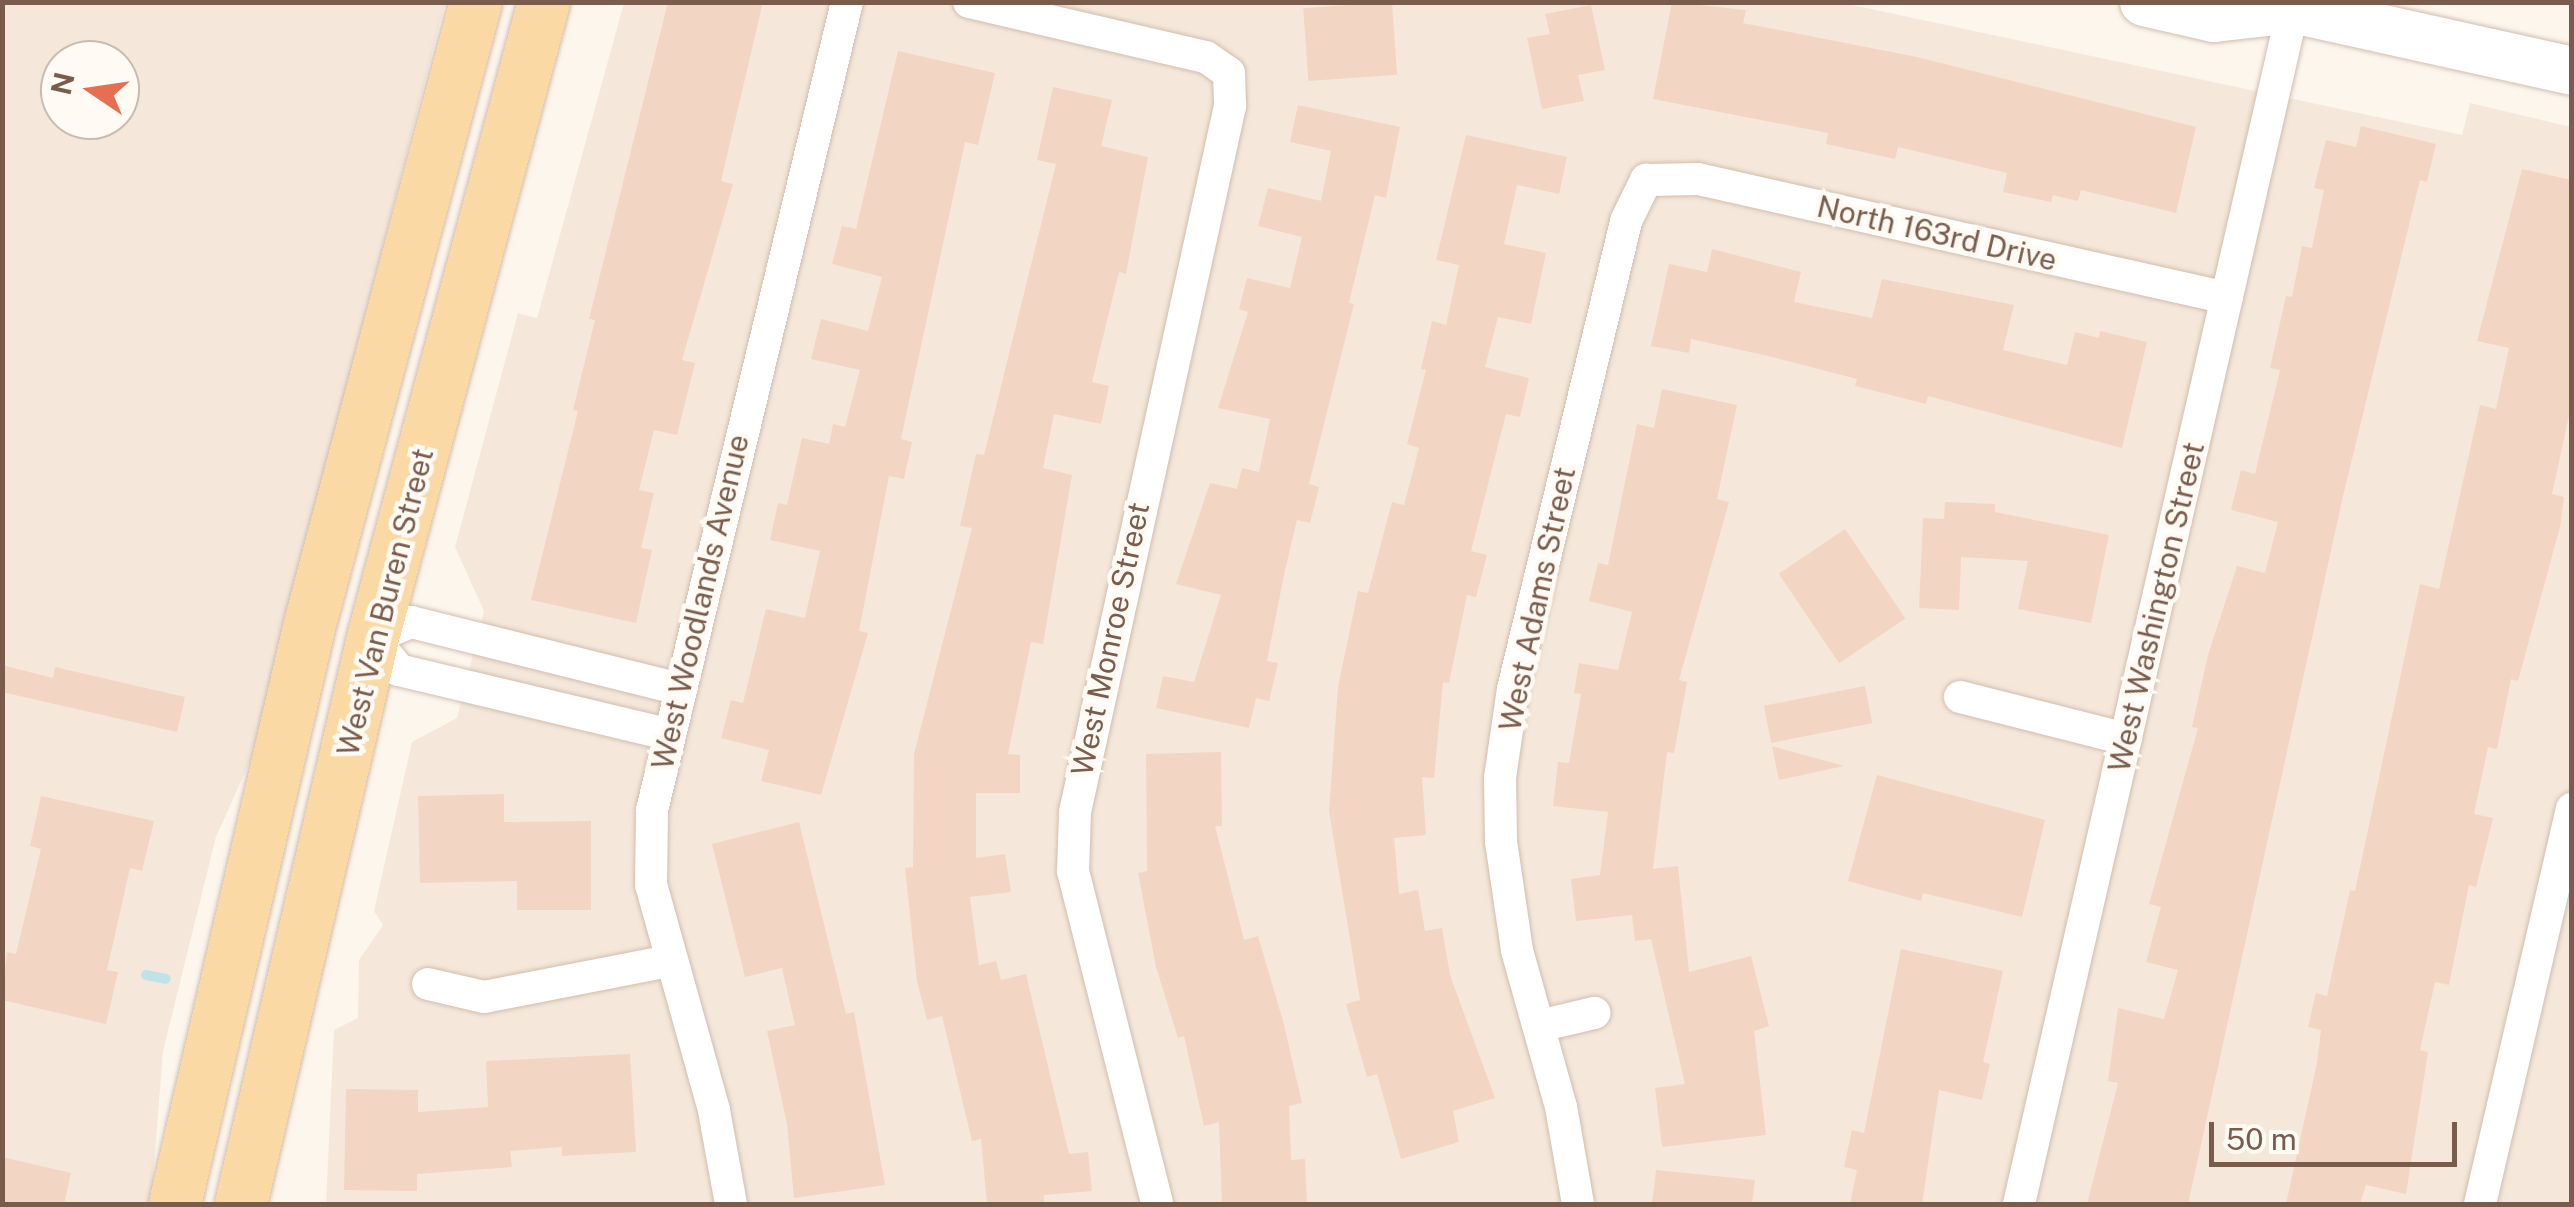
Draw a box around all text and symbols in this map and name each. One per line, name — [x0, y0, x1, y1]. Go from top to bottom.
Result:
north arrow — [40, 40, 140, 140]
text: N — [44, 69, 81, 98]
street label: North 163rd Drive — [1814, 188, 2060, 278]
street label: West Woodlands Avenue — [644, 431, 756, 773]
street label: West Washington Street — [2100, 438, 2212, 776]
street label: West Van Buren Street — [329, 444, 441, 760]
street label: West Adams Street — [1491, 464, 1583, 734]
street label: West Monroe Street — [1063, 499, 1157, 779]
scale bar — [2214, 1102, 2462, 1164]
text: 50 m — [2226, 1121, 2297, 1157]

